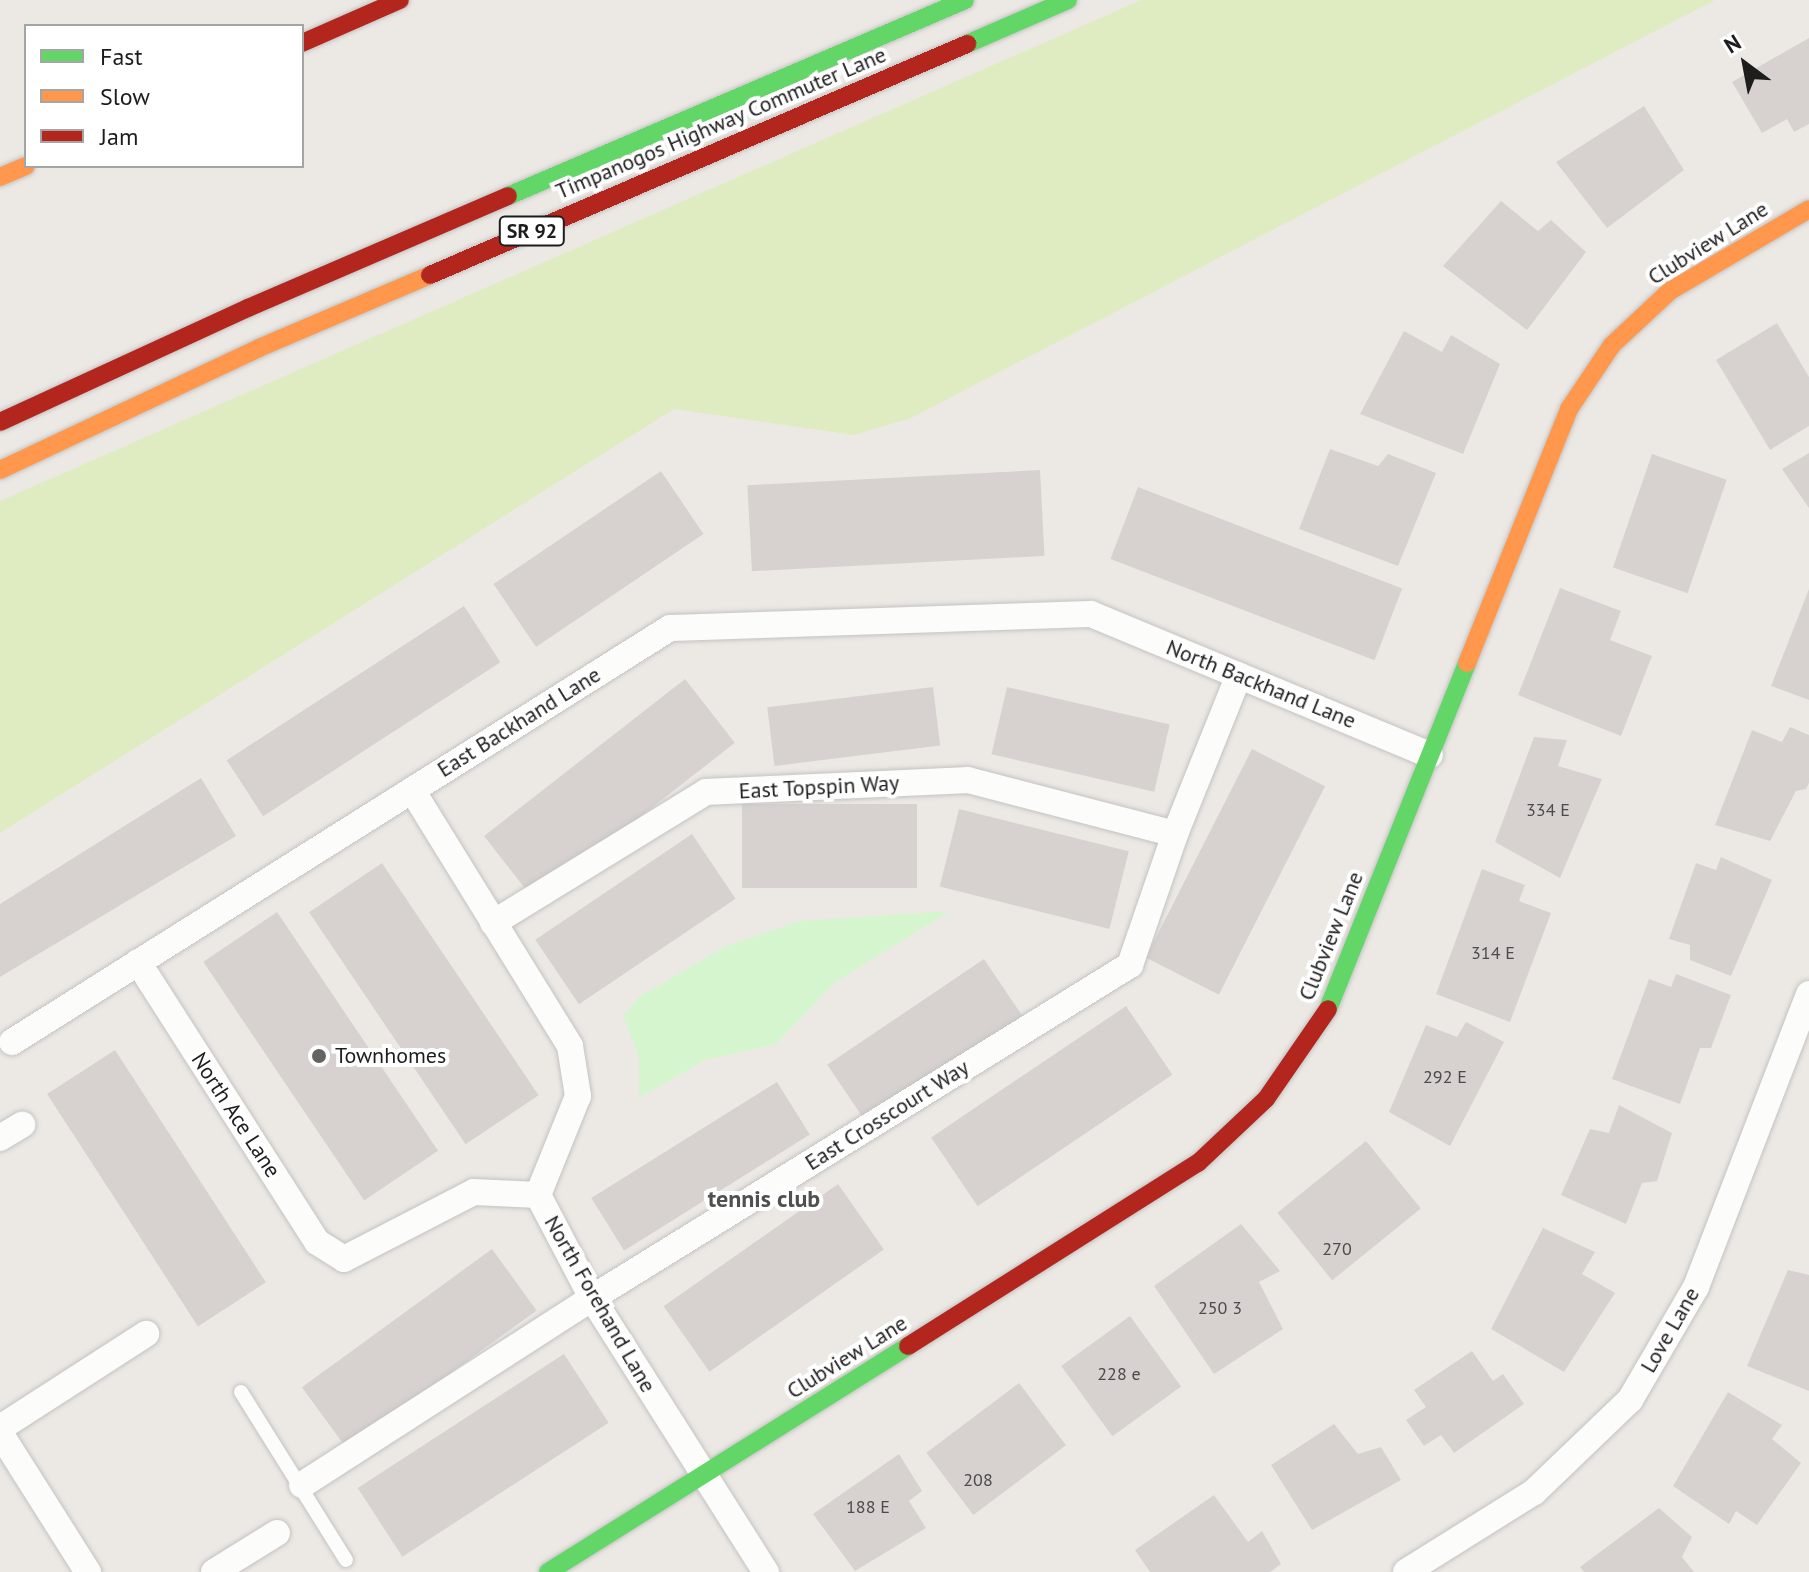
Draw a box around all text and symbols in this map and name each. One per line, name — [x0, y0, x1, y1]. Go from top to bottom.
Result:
legend — [24, 24, 304, 168]
north arrow — [1705, 24, 1785, 104]
text: N — [1719, 28, 1746, 59]
text: Fast — [100, 41, 143, 72]
street label: Timpanogos Highway Commuter Lane — [552, 41, 890, 205]
text: Slow — [100, 81, 150, 112]
text: Jam — [100, 121, 138, 152]
street label: Clubview Lane — [1643, 196, 1773, 290]
road number: SR 92 — [498, 215, 566, 247]
street label: North Backhand Lane — [1162, 634, 1360, 734]
street label: East Backhand Lane — [433, 661, 605, 783]
street label: East Topspin Way — [738, 770, 900, 804]
house number: 334 E — [1526, 799, 1570, 821]
street label: Clubview Lane — [1293, 868, 1369, 1004]
house number: 314 E — [1471, 942, 1515, 964]
place label: Townhomes — [335, 1043, 446, 1069]
street label: North Ace Lane — [186, 1047, 286, 1183]
marker: Townhomes — [310, 1047, 328, 1065]
street label: East Crosscourt Way — [800, 1054, 974, 1176]
house number: 292 E — [1423, 1066, 1467, 1088]
district label: tennis club — [708, 1185, 820, 1213]
street label: North Forehand Lane — [539, 1211, 661, 1397]
house number: 270 — [1322, 1238, 1352, 1260]
street label: Love Lane — [1635, 1283, 1705, 1377]
house number: 250 3 — [1198, 1297, 1242, 1319]
street label: Clubview Lane — [782, 1310, 912, 1404]
house number: 228 e — [1097, 1363, 1141, 1385]
house number: 208 — [963, 1469, 993, 1491]
house number: 188 E — [846, 1496, 890, 1518]

